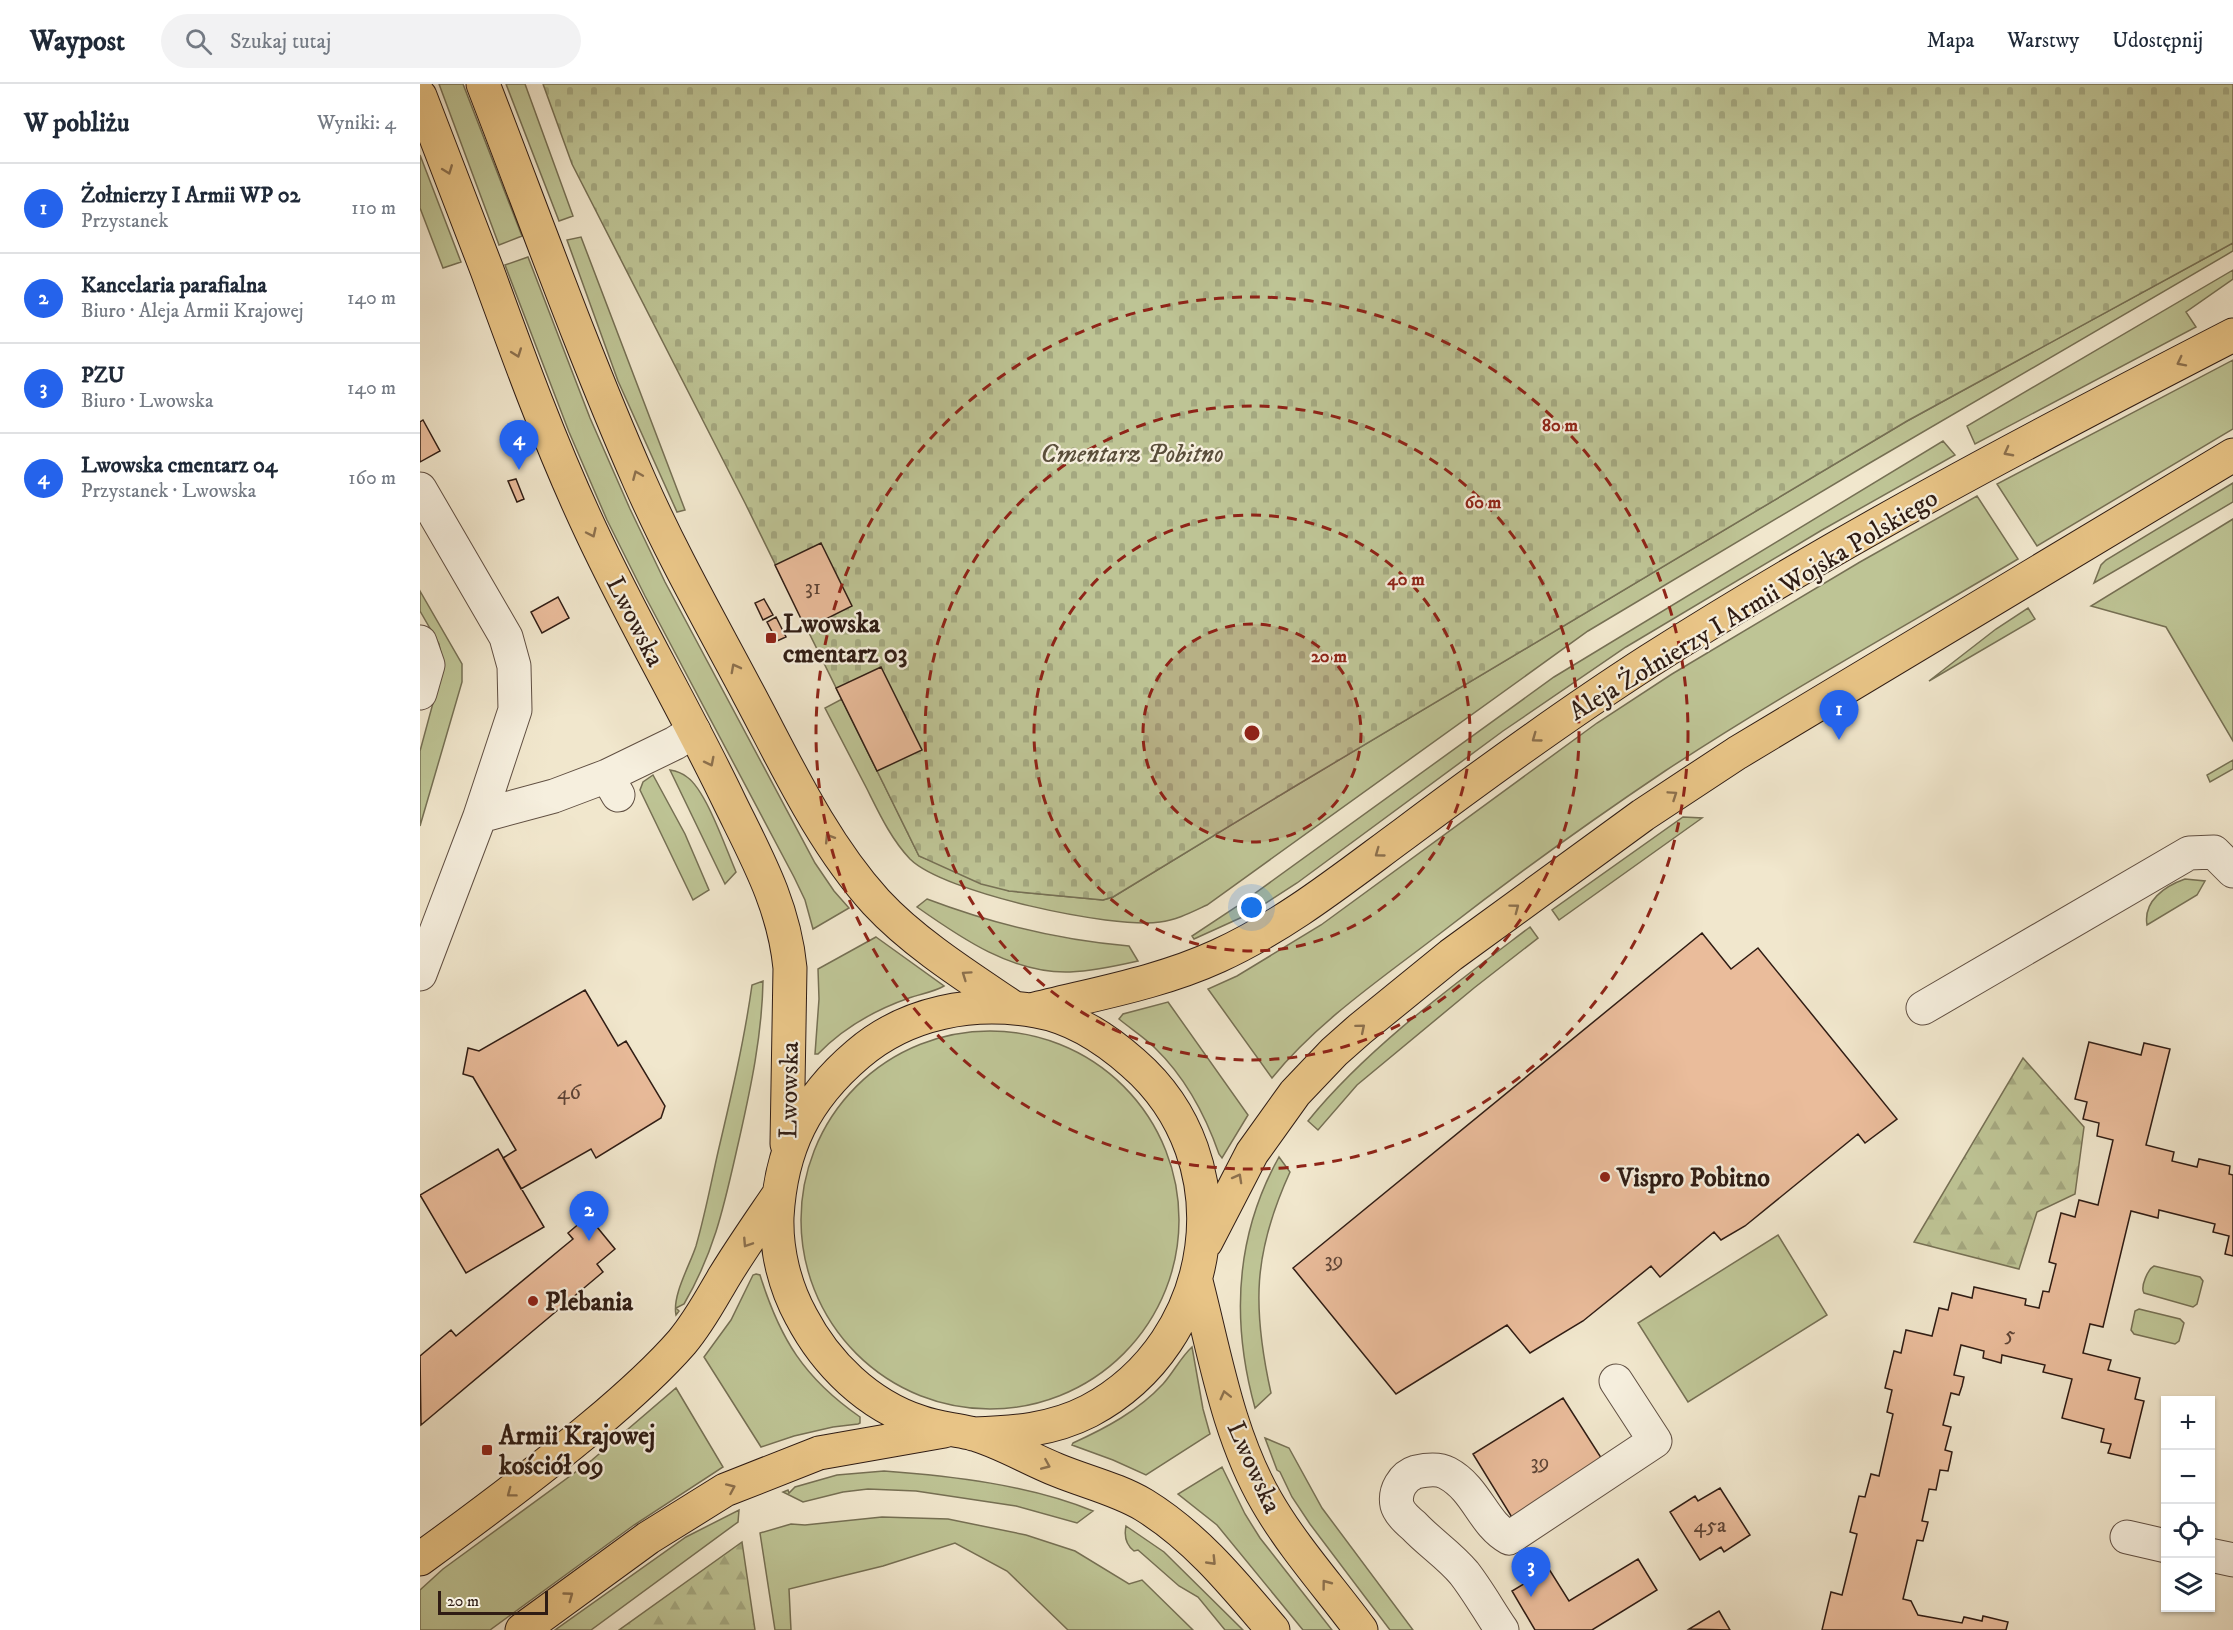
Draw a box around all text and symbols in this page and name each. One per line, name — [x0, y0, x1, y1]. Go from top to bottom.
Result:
search box — [161, 14, 581, 68]
text: Waypost — [30, 24, 125, 59]
icon: search — [182, 25, 215, 58]
text: Szukaj tutaj — [230, 28, 331, 55]
text: Mapa — [1927, 28, 1974, 54]
text: Warstwy — [2007, 28, 2079, 54]
text: Udostępnij — [2112, 28, 2203, 54]
text: W pobliżu — [24, 107, 129, 140]
text: Wyniki: 4 — [317, 111, 396, 136]
one-way arrow — [441, 164, 454, 175]
text: Żołnierzy I Armii WP 02 — [81, 182, 300, 209]
text: 1 — [40, 196, 47, 221]
text: 110 m — [351, 196, 396, 221]
text: Przystanek — [81, 209, 168, 234]
text: Kancelaria parafialna — [81, 272, 267, 299]
text: 2 — [39, 286, 48, 311]
text: 140 m — [347, 286, 396, 311]
text: Biuro · Aleja Armii Krajowej — [81, 299, 304, 324]
one-way arrow — [510, 347, 523, 358]
one-way arrow — [2176, 354, 2187, 366]
text: PZU — [81, 362, 125, 389]
text: 3 — [40, 376, 47, 401]
text: 140 m — [347, 376, 396, 401]
text: Biuro · Lwowska — [81, 389, 213, 414]
text: 80 m — [1542, 415, 1579, 437]
pin: 4 — [500, 420, 538, 470]
park label: Cmentarz Pobitno — [1040, 438, 1224, 471]
one-way arrow — [2004, 445, 2015, 457]
text: Lwowska cmentarz 04 — [81, 452, 277, 479]
text: 4 — [38, 466, 49, 491]
text: 160 m — [348, 466, 396, 491]
one-way arrow — [632, 470, 644, 481]
text: Przystanek · Lwowska — [81, 479, 256, 504]
street label: Aleja Żołnierzy I Armii Wojska Polskiego — [1563, 482, 1944, 729]
text: 60 m — [1465, 492, 1502, 514]
one-way arrow — [584, 526, 596, 537]
text: 40 m — [1386, 569, 1425, 591]
street label: Lwowska — [598, 571, 671, 672]
house number: 31 — [805, 574, 821, 601]
place label: Lwowska cmentarz 03 — [783, 608, 907, 671]
marker: Lwowska cmentarz 03 — [764, 631, 778, 645]
text: 20 m — [1311, 646, 1347, 668]
one-way arrow — [731, 663, 742, 674]
pin: 1 — [1820, 690, 1858, 740]
centre of rings — [1242, 723, 1262, 743]
one-way arrow — [1532, 730, 1543, 741]
one-way arrow — [703, 756, 714, 766]
one-way arrow — [1667, 791, 1678, 802]
one-way arrow — [824, 834, 836, 844]
one-way arrow — [1374, 845, 1385, 856]
your location — [1237, 893, 1266, 922]
one-way arrow — [1508, 904, 1519, 915]
one-way arrow — [961, 971, 972, 982]
one-way arrow — [1354, 1024, 1365, 1035]
street label: Lwowska — [772, 1041, 807, 1139]
house number: 46 — [557, 1079, 583, 1106]
place label: Vispro Pobitno — [1616, 1162, 1770, 1195]
marker: Vispro Pobitno — [1598, 1170, 1612, 1184]
one-way arrow — [1231, 1174, 1242, 1184]
pin: 2 — [570, 1192, 608, 1241]
one-way arrow — [742, 1237, 754, 1247]
house number: 39 — [1324, 1247, 1344, 1274]
place label: Plebania — [545, 1286, 634, 1319]
marker: Plebania — [526, 1294, 540, 1308]
house number: 5 — [2005, 1321, 2016, 1348]
one-way arrow — [1220, 1390, 1233, 1400]
map controls — [2161, 1396, 2215, 1612]
button: + — [2161, 1396, 2215, 1450]
street label: Lwowska — [1219, 1417, 1288, 1519]
place label: Armii Krajowej kościół 09 — [498, 1420, 655, 1483]
marker: Armii Krajowej kościół 09 — [480, 1443, 494, 1457]
house number: 39 — [1530, 1449, 1550, 1476]
button: − — [2161, 1450, 2215, 1504]
one-way arrow — [1039, 1458, 1050, 1470]
one-way arrow — [725, 1483, 736, 1495]
one-way arrow — [506, 1486, 517, 1497]
button: locate — [2161, 1504, 2215, 1558]
house number: 45a — [1694, 1512, 1727, 1539]
pin: 3 — [1512, 1548, 1550, 1597]
one-way arrow — [1205, 1554, 1216, 1565]
button: layers — [2161, 1558, 2215, 1612]
one-way arrow — [1322, 1579, 1333, 1590]
scale bar — [438, 1588, 548, 1616]
text: 20 m — [447, 1591, 479, 1611]
one-way arrow — [563, 1592, 574, 1603]

